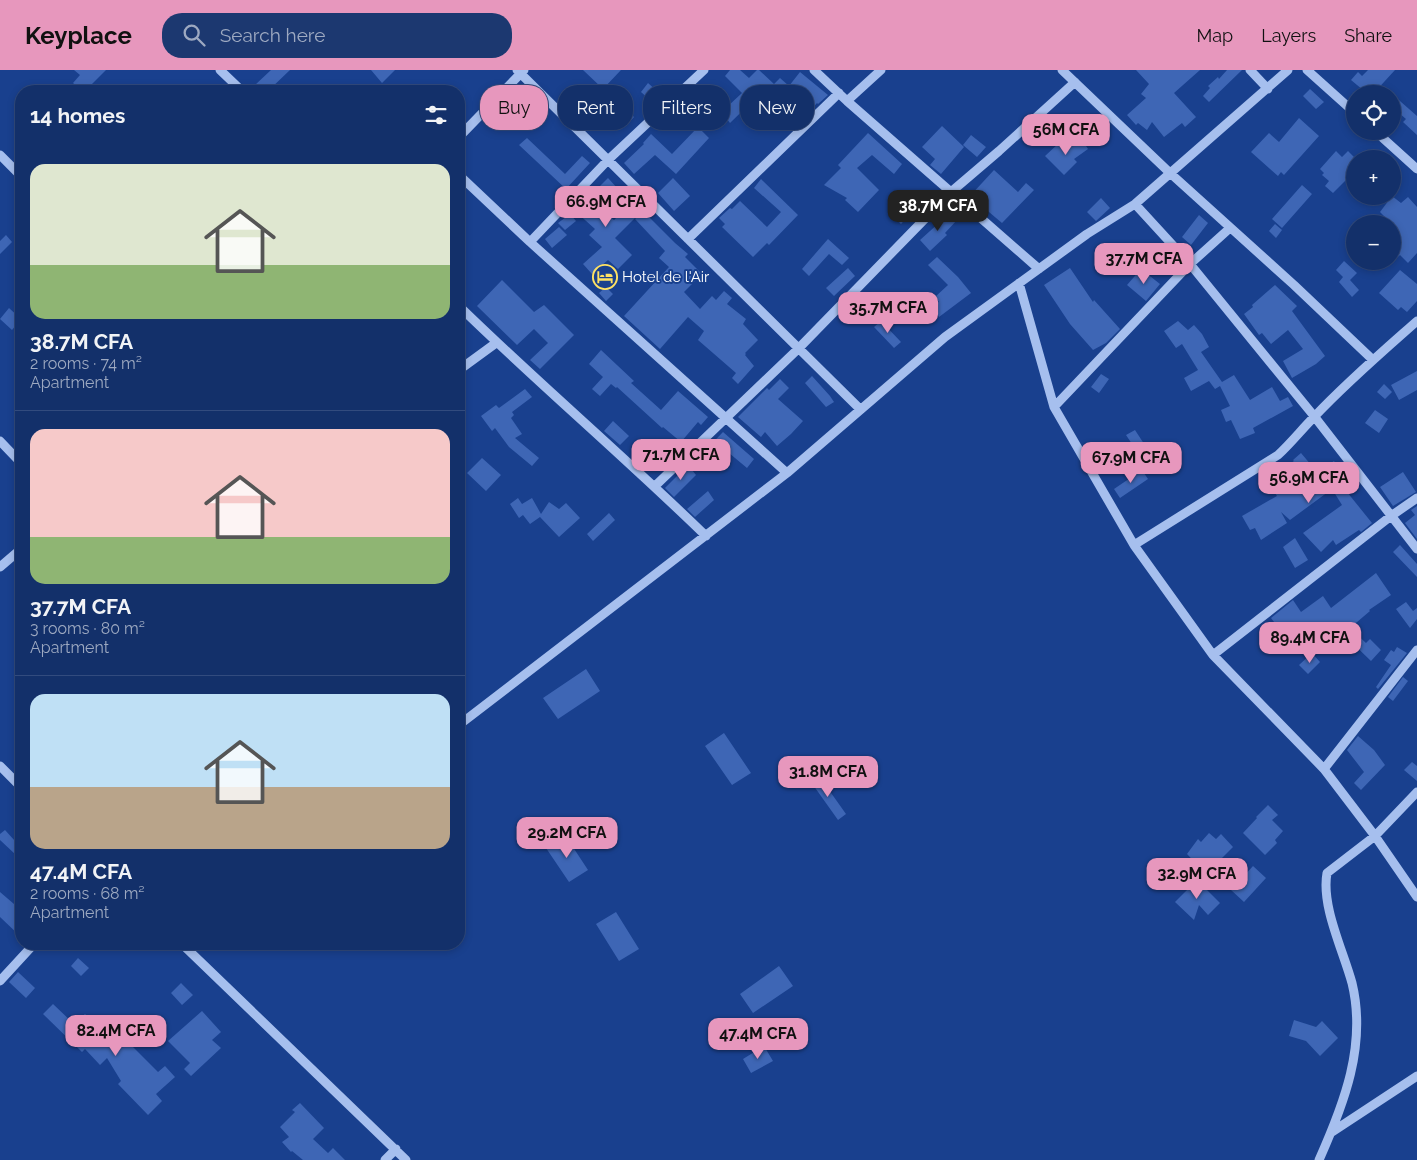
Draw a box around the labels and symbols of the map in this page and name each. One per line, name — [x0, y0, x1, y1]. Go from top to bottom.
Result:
pin: 56M CFA — [1020, 114, 1112, 156]
pin: 66.9M CFA — [549, 186, 663, 228]
pin: 38.7M CFA — [881, 190, 995, 232]
pin: 37.7M CFA — [1087, 242, 1201, 285]
hotel icon: Hotel de l'Air — [592, 264, 618, 290]
place label: Hotel de l'Air — [622, 268, 710, 286]
pin: 35.7M CFA — [831, 292, 945, 334]
pin: 71.7M CFA — [624, 438, 738, 481]
pin: 67.9M CFA — [1074, 442, 1188, 484]
pin: 56.9M CFA — [1252, 462, 1366, 504]
pin: 89.4M CFA — [1253, 622, 1367, 664]
pin: 31.8M CFA — [771, 756, 885, 798]
pin: 29.2M CFA — [510, 816, 624, 859]
pin: 32.9M CFA — [1140, 858, 1254, 900]
pin: 82.4M CFA — [59, 1014, 173, 1057]
pin: 47.4M CFA — [701, 1018, 815, 1060]

